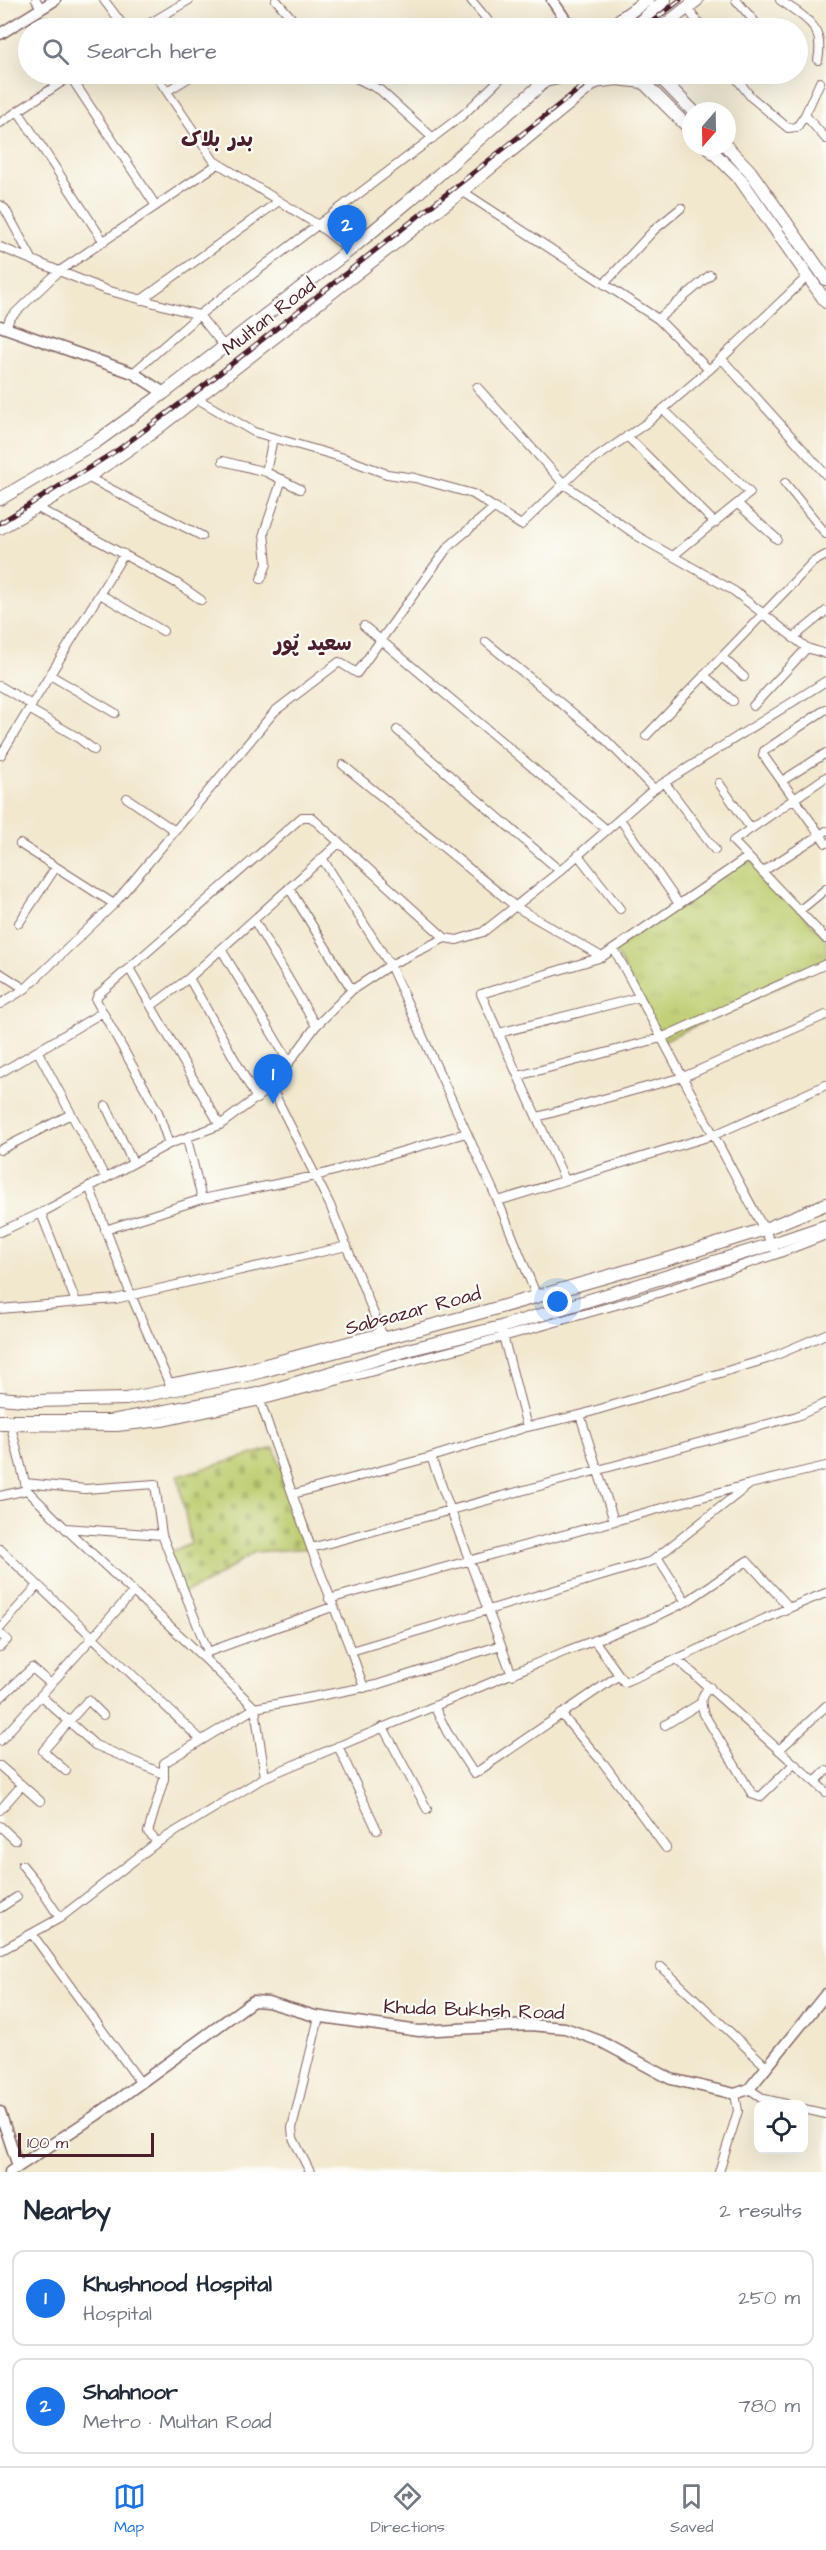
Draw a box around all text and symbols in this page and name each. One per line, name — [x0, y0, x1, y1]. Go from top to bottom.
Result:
search box — [18, 18, 808, 84]
icon: search — [39, 35, 72, 68]
text: Search here — [87, 36, 217, 67]
north arrow — [682, 102, 736, 156]
district label: بدر بلاک — [181, 125, 253, 154]
pin: 2 — [328, 206, 366, 255]
street label: Multan Road — [216, 271, 322, 363]
district label: سعید پُور — [272, 629, 352, 658]
pin: 1 — [254, 1054, 292, 1104]
street label: Sabsazar Road — [342, 1279, 484, 1343]
your location — [543, 1287, 572, 1316]
street label: Khuda Bukhsh Road — [383, 1993, 565, 2027]
map controls — [754, 2100, 808, 2154]
button: locate — [754, 2100, 808, 2154]
scale bar — [18, 2130, 154, 2158]
text: 100 m — [27, 2132, 68, 2154]
text: Nearby — [24, 2193, 111, 2229]
text: 2 results — [719, 2197, 802, 2225]
text: Khushnood Hospital — [83, 2269, 272, 2300]
text: 1 — [44, 2284, 47, 2312]
text: 250 m — [738, 2284, 800, 2312]
text: Hospital — [83, 2300, 152, 2328]
text: Shahnoor — [83, 2377, 178, 2408]
text: 2 — [40, 2392, 51, 2420]
text: 780 m — [739, 2392, 800, 2420]
text: Metro · Multan Road — [83, 2408, 272, 2436]
tab: Map — [113, 2480, 146, 2538]
tab: Directions — [371, 2480, 445, 2538]
tab: Saved — [670, 2480, 713, 2538]

